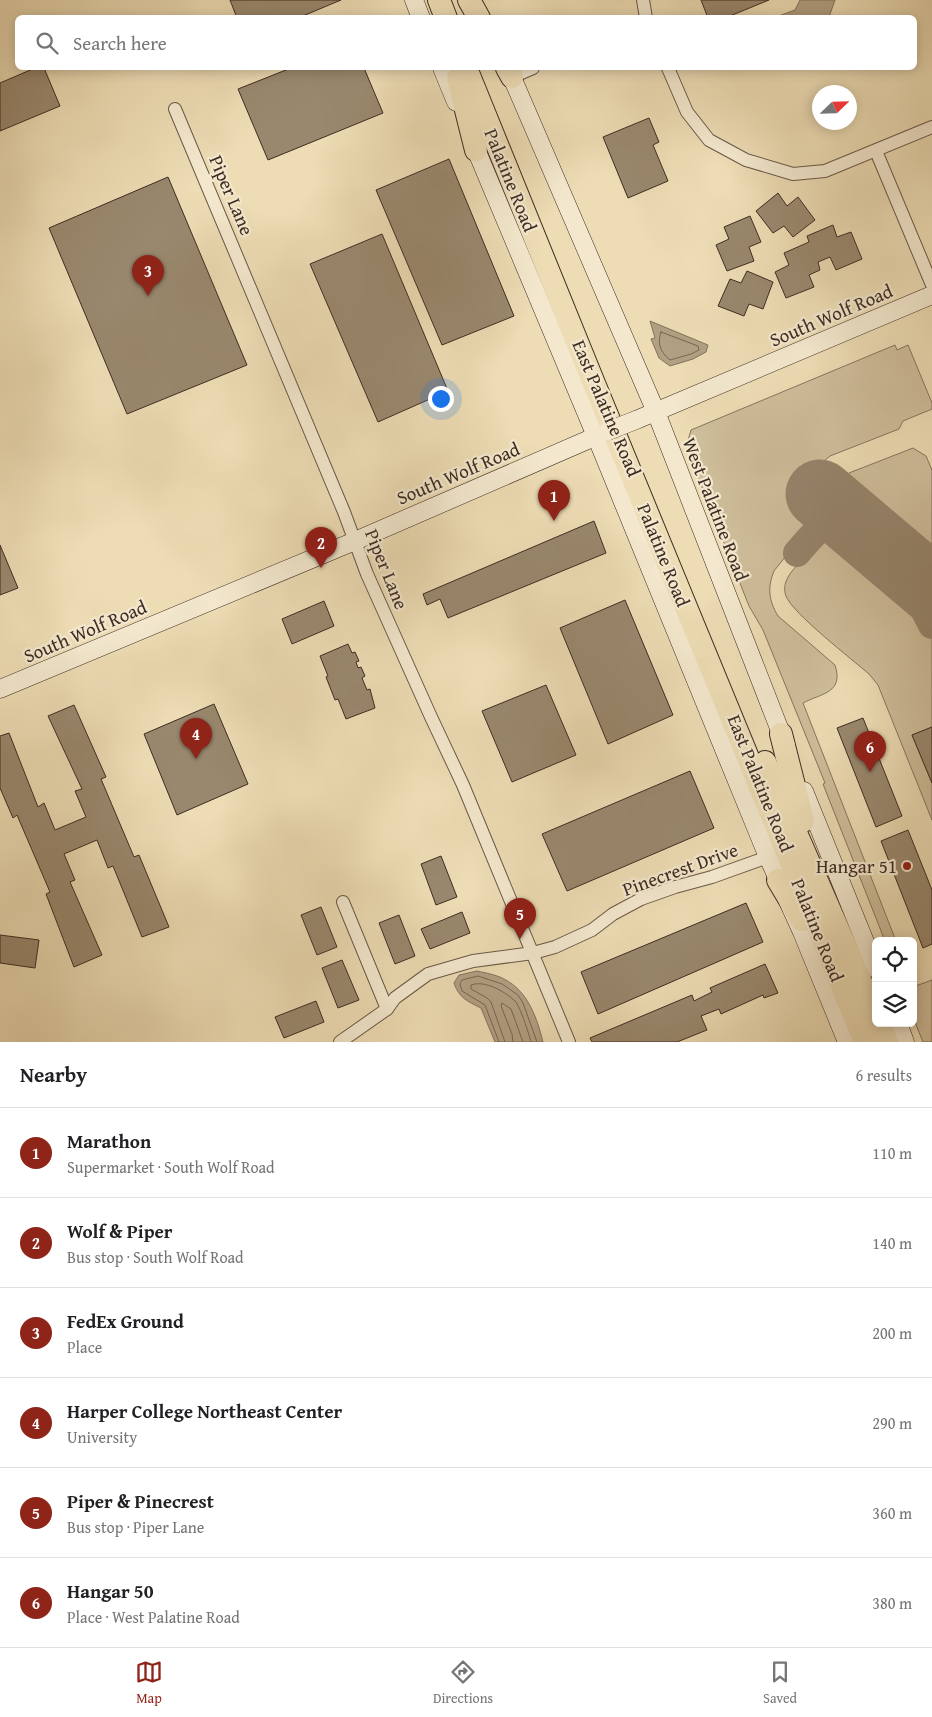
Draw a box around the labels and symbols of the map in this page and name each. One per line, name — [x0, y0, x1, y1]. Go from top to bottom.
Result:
north arrow — [812, 85, 857, 130]
street label: Palatine Road — [478, 124, 545, 237]
street label: Piper Lane — [203, 151, 261, 239]
pin: 3 — [132, 255, 164, 296]
street label: South Wolf Road — [765, 276, 898, 354]
street label: East Palatine Road — [566, 335, 649, 481]
your location — [428, 386, 454, 412]
street label: West Palatine Road — [676, 433, 757, 586]
street label: South Wolf Road — [392, 434, 525, 512]
pin: 1 — [538, 480, 570, 521]
street label: Palatine Road — [631, 499, 698, 612]
street label: Piper Lane — [358, 525, 416, 614]
pin: 2 — [305, 527, 337, 568]
street label: South Wolf Road — [19, 592, 152, 670]
street label: East Palatine Road — [721, 710, 802, 857]
pin: 4 — [180, 718, 212, 759]
pin: 6 — [854, 731, 886, 772]
street label: Pinecrest Drive — [618, 835, 742, 903]
place label: Hangar 51 — [816, 852, 897, 880]
marker: Hangar 51 — [901, 860, 913, 872]
street label: Palatine Road — [785, 874, 852, 987]
pin: 5 — [504, 898, 536, 939]

